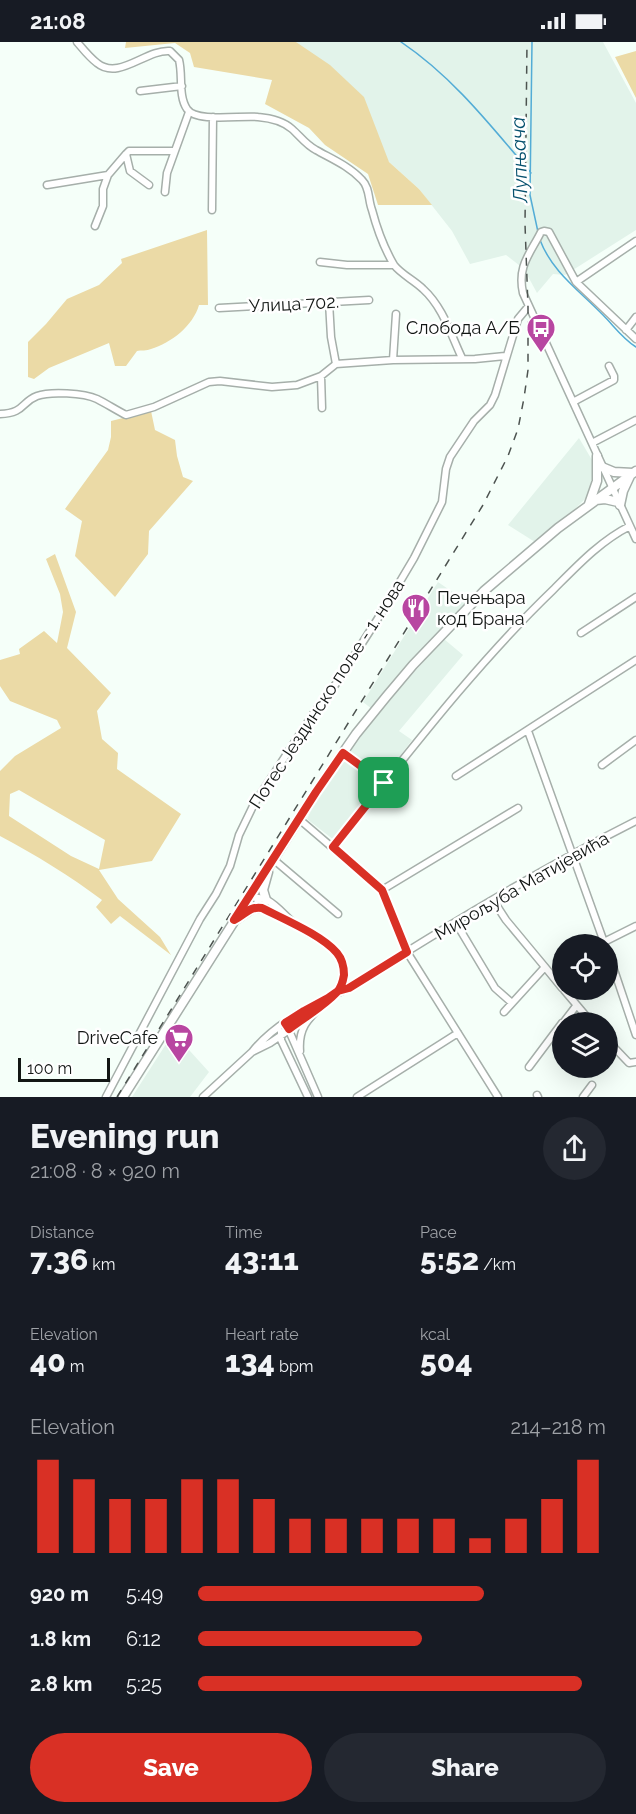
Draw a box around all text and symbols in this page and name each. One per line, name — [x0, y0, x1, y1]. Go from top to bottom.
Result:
text: 21:08 — [30, 8, 86, 34]
water label: Лупњача — [505, 116, 533, 205]
street label: Улица 702. — [248, 291, 340, 316]
bus stop icon: Слобода А/Б — [525, 312, 557, 354]
place label: Слобода А/Б — [406, 317, 520, 338]
street label: Потес Јездинско поље - 1. нова — [245, 575, 409, 812]
place label: Печењара код Брана — [437, 587, 526, 629]
restaurant icon: Печењара код Брана — [400, 592, 432, 634]
pin — [358, 757, 409, 808]
icon: arrive — [367, 766, 400, 799]
street label: Мирољуба Матијевића — [431, 827, 613, 944]
map controls — [552, 934, 618, 1078]
button: locate — [552, 934, 618, 1000]
button: layers — [552, 1012, 618, 1078]
supermarket icon: DriveCafe — [163, 1022, 195, 1064]
place label: DriveCafe — [77, 1027, 158, 1048]
scale bar — [18, 1055, 110, 1082]
text: 100 m — [27, 1059, 72, 1078]
text: Evening run — [30, 1117, 220, 1156]
button: share — [543, 1117, 606, 1180]
text: 21:08 · 8 × 920 m — [30, 1159, 180, 1183]
text: Distance — [30, 1223, 94, 1242]
text: Time — [225, 1223, 262, 1242]
text: Pace — [420, 1223, 457, 1242]
text: 7.36 — [30, 1242, 88, 1277]
text: 43:11 — [225, 1242, 299, 1277]
text: 5:52 — [420, 1242, 479, 1277]
text: km — [88, 1255, 116, 1274]
text: /km — [479, 1255, 516, 1274]
text: Elevation — [30, 1325, 98, 1344]
text: Heart rate — [225, 1325, 299, 1344]
text: kcal — [420, 1325, 450, 1344]
text: 40 — [30, 1344, 66, 1379]
text: 134 — [225, 1344, 275, 1379]
text: 504 — [420, 1344, 473, 1379]
text: m — [66, 1357, 85, 1376]
text: bpm — [275, 1357, 313, 1376]
text: Elevation — [30, 1415, 115, 1439]
text: 214–218 m — [511, 1415, 606, 1439]
text: 920 m — [30, 1582, 89, 1606]
text: 5:49 — [126, 1582, 163, 1606]
text: 1.8 km — [30, 1627, 91, 1651]
text: 6:12 — [126, 1627, 161, 1651]
text: 2.8 km — [30, 1672, 92, 1696]
text: 5:25 — [126, 1672, 162, 1696]
button: Save — [30, 1733, 312, 1802]
button: Share — [324, 1733, 606, 1802]

